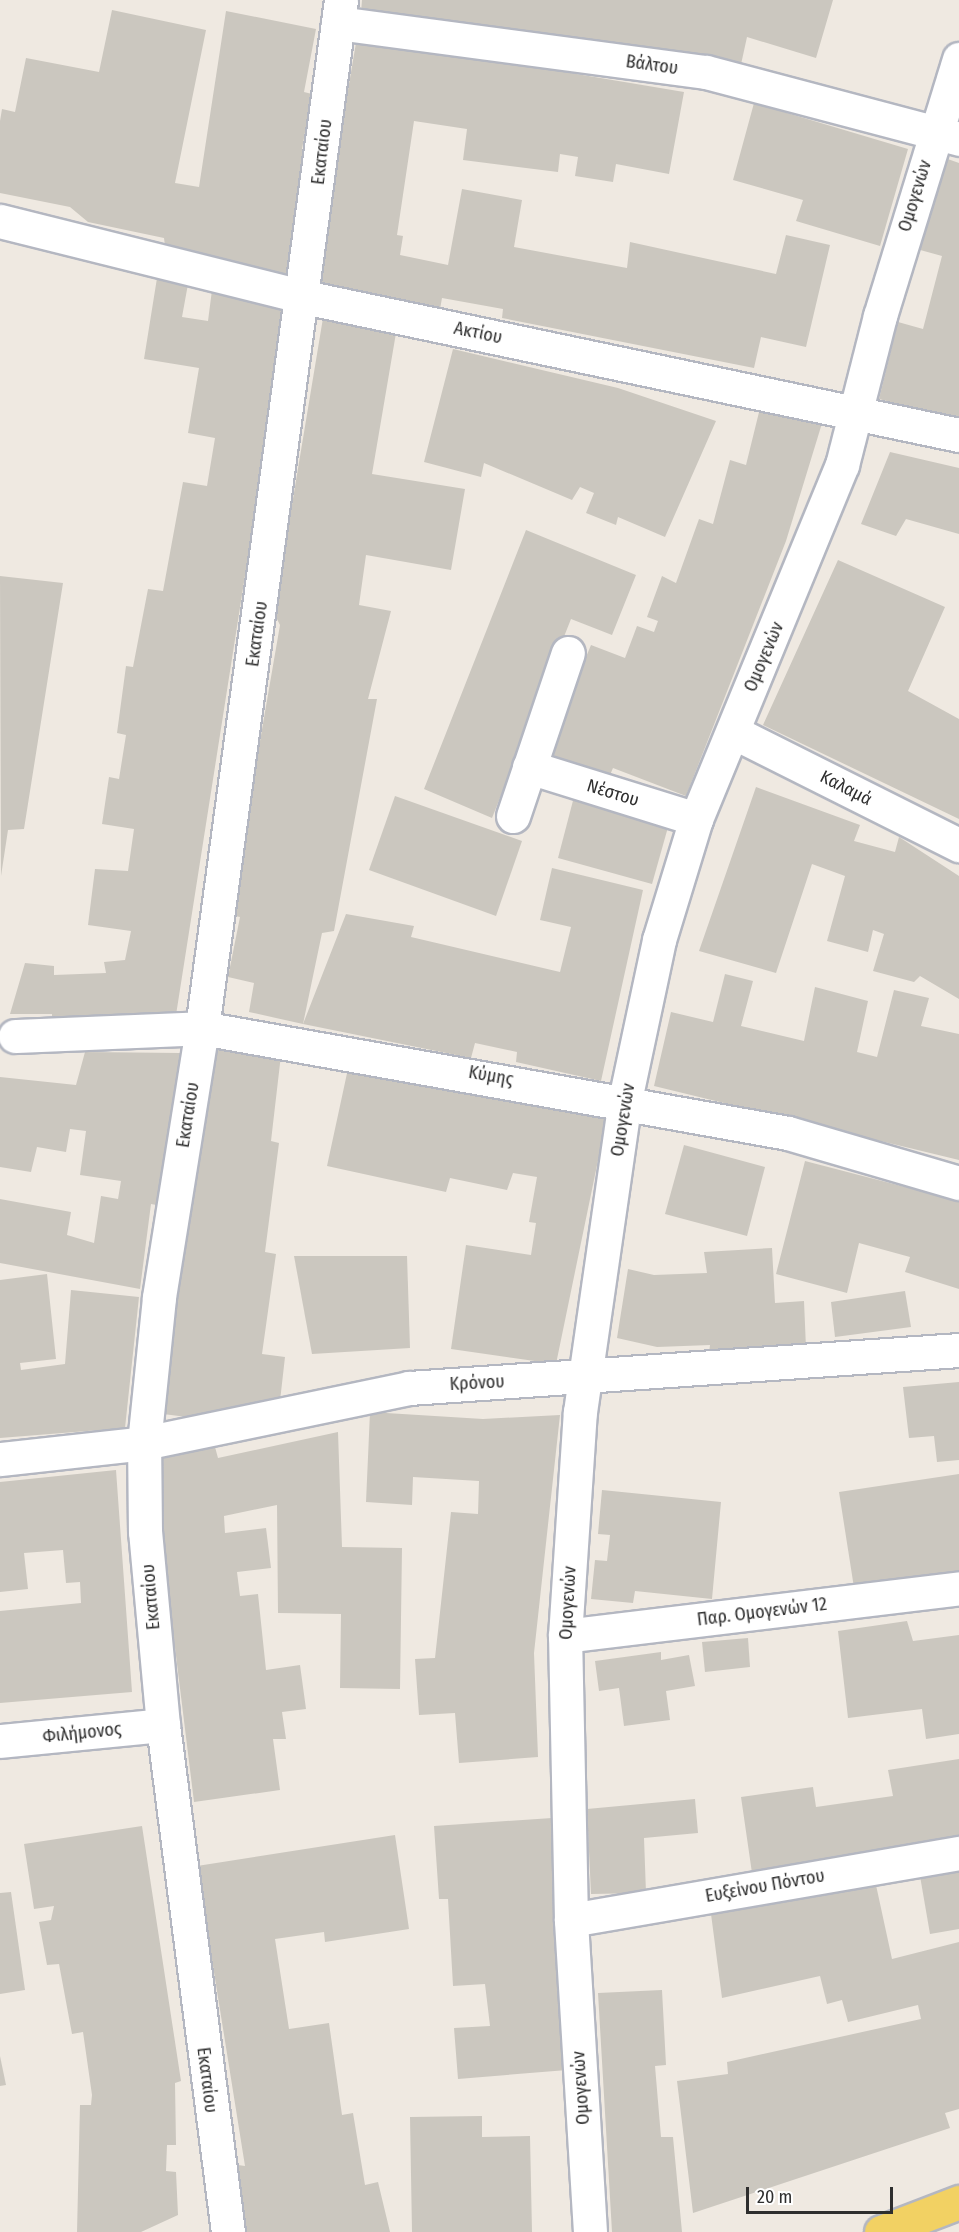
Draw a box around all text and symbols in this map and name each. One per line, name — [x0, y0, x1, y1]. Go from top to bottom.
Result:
street label: Βάλτου — [624, 51, 680, 79]
street label: Εκαταίου — [307, 118, 337, 186]
street label: Ομογενών — [894, 158, 936, 234]
street label: Ακτίου — [452, 317, 504, 349]
street label: Εκαταίου — [242, 600, 272, 668]
street label: Ομογενών — [740, 619, 788, 695]
street label: Καλαμά — [816, 766, 876, 810]
street label: Νέστου — [584, 775, 642, 811]
street label: Κύμης — [467, 1061, 515, 1091]
street label: Εκαταίου — [172, 1081, 204, 1149]
street label: Ομογενών — [607, 1082, 639, 1158]
street label: Κρόνου — [449, 1371, 505, 1395]
street label: Εκαταίου — [137, 1563, 165, 1631]
street label: Ομογενών — [555, 1566, 581, 1640]
street label: Παρ. Ομογενών 12 — [696, 1593, 828, 1631]
street label: Φιλήμονος — [42, 1718, 122, 1748]
street label: Ευξείνου Πόντου — [704, 1865, 826, 1907]
street label: Εκαταίου — [192, 2046, 222, 2114]
street label: Ομογενών — [568, 2050, 594, 2126]
scale bar — [749, 2175, 896, 2213]
text: 20 m — [757, 2186, 792, 2208]

